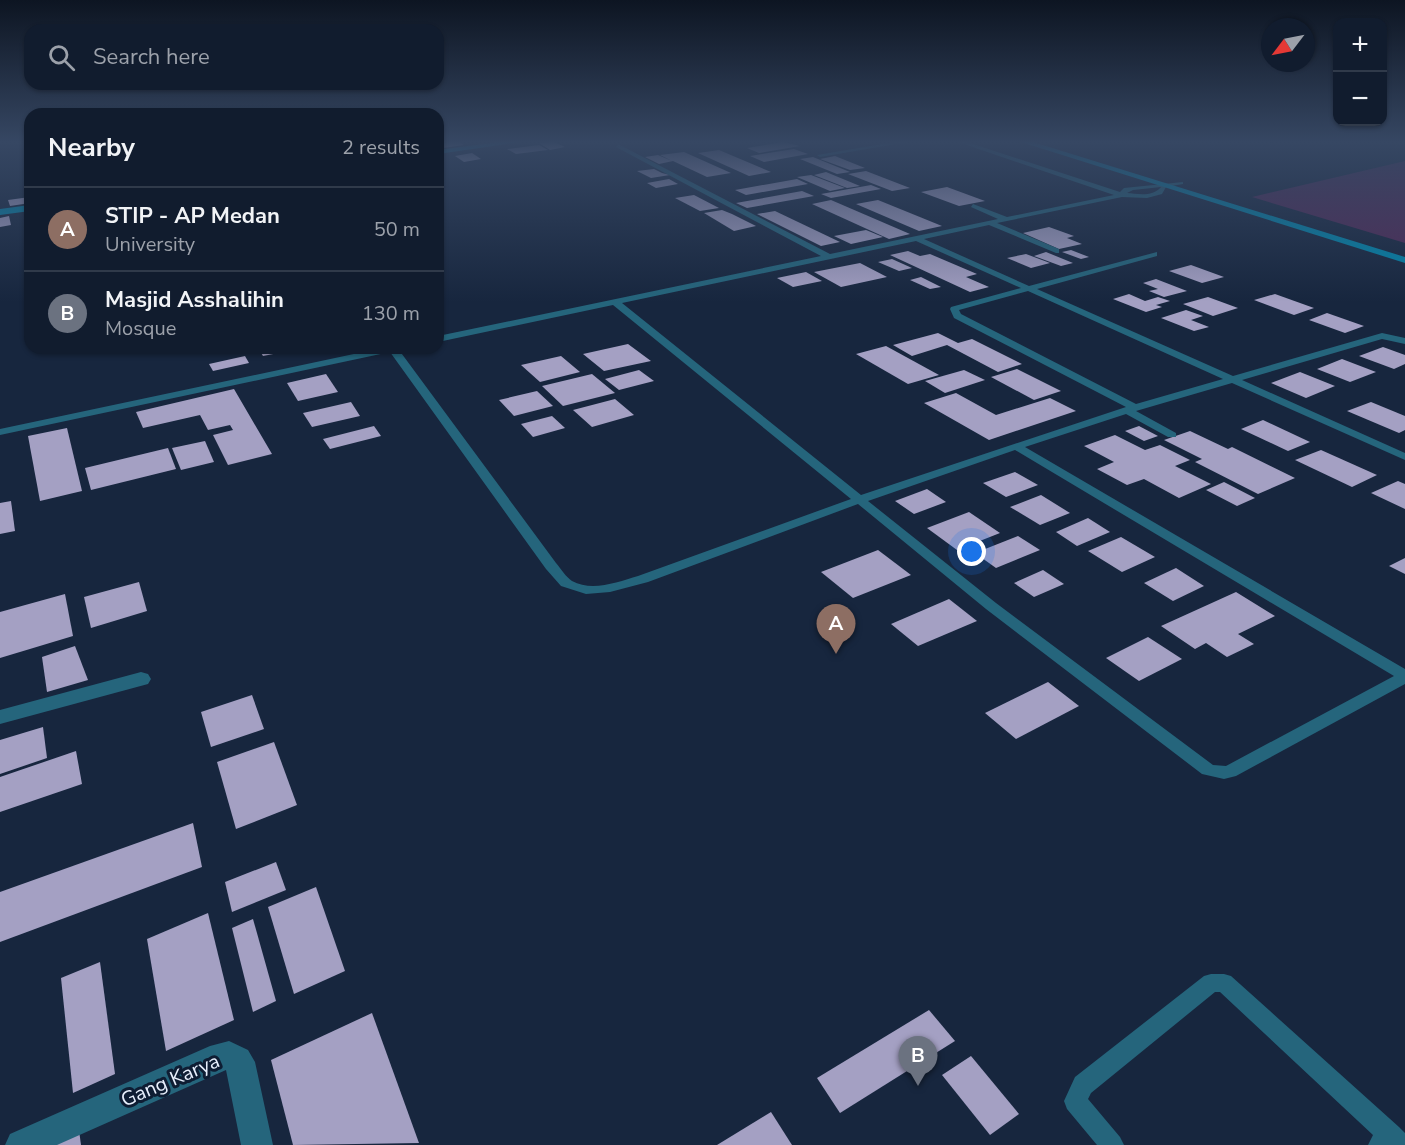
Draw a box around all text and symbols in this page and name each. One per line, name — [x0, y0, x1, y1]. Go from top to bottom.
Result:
north arrow — [1261, 18, 1315, 72]
map controls — [1333, 18, 1387, 126]
button: + — [1333, 18, 1387, 72]
search box — [24, 24, 444, 90]
icon: search — [45, 41, 78, 74]
text: Search here — [93, 42, 210, 72]
button: − — [1333, 72, 1387, 126]
text: Nearby — [48, 130, 135, 165]
text: 2 results — [342, 134, 420, 161]
text: STIP - AP Medan — [105, 201, 280, 231]
text: A — [60, 216, 75, 243]
text: 50 m — [374, 216, 420, 243]
text: University — [105, 231, 195, 258]
text: Masjid Asshalihin — [105, 285, 284, 315]
text: B — [61, 300, 74, 327]
text: 130 m — [362, 300, 420, 327]
text: Mosque — [105, 315, 176, 342]
your location — [957, 537, 986, 566]
pin: A — [816, 604, 856, 654]
pin: B — [898, 1036, 938, 1086]
street label: Gang Karya — [117, 1048, 224, 1113]

